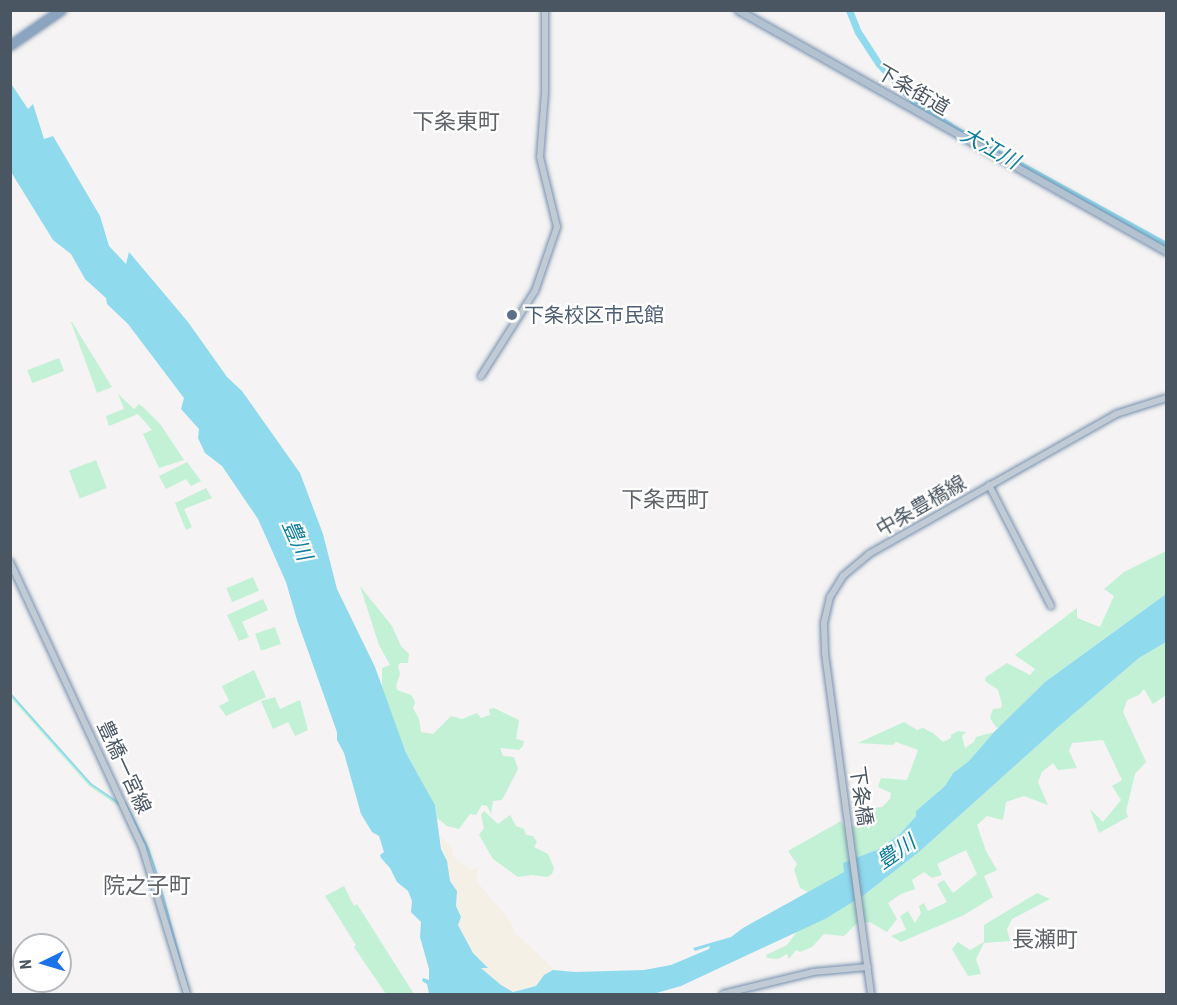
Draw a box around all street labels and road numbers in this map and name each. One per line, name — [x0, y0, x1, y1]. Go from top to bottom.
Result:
street label: 下条街道 — [872, 60, 954, 120]
street label: 中条豊橋線 — [872, 471, 970, 541]
street label: 豊橋一宮線 — [92, 717, 156, 817]
street label: 下条橋 — [845, 765, 877, 827]

